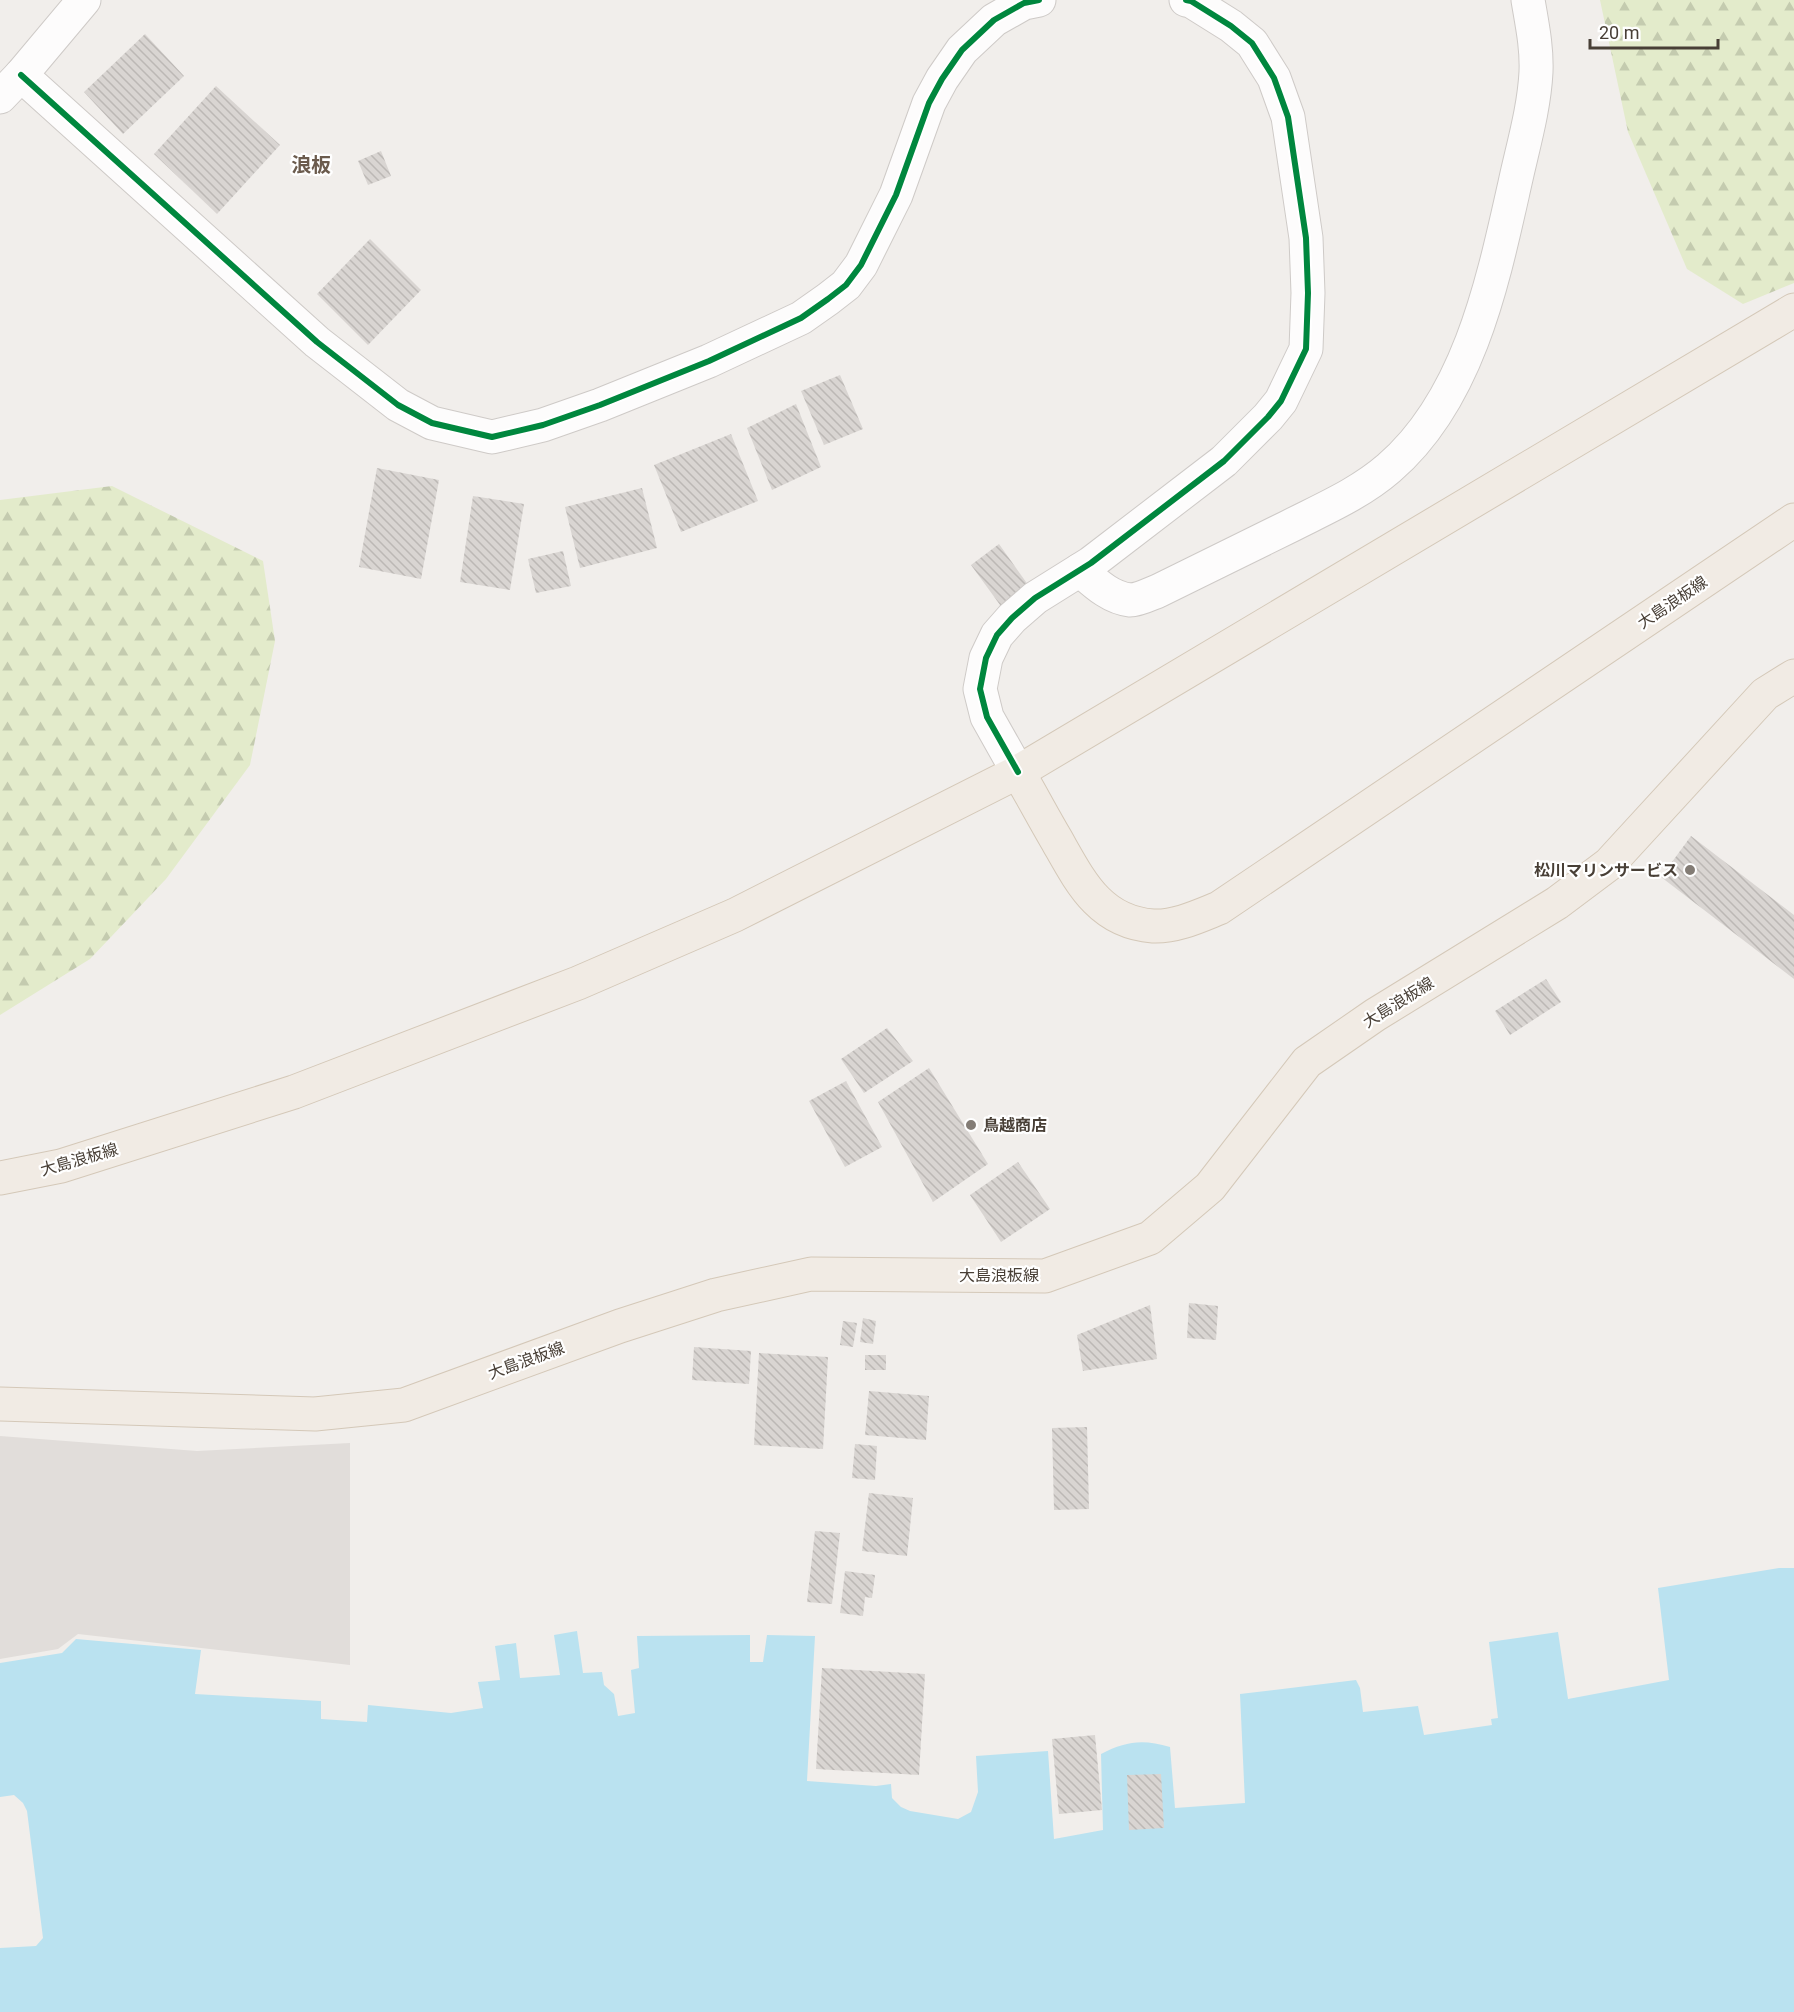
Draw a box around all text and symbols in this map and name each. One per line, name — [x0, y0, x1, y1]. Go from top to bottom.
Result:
scale bar — [1590, 12, 1718, 50]
text: 20 m — [1599, 22, 1639, 43]
district label: 浪板 — [291, 153, 331, 177]
street label: 大島浪板線 — [1634, 572, 1711, 633]
place label: 松川マリンサービス — [1534, 861, 1678, 880]
marker: 松川マリンサービス — [1683, 863, 1697, 877]
street label: 大島浪板線 — [1359, 973, 1437, 1032]
place label: 鳥越商店 — [983, 1116, 1047, 1135]
marker: 鳥越商店 — [964, 1118, 978, 1132]
street label: 大島浪板線 — [38, 1139, 120, 1180]
street label: 大島浪板線 — [959, 1266, 1039, 1285]
street label: 大島浪板線 — [485, 1338, 567, 1383]

